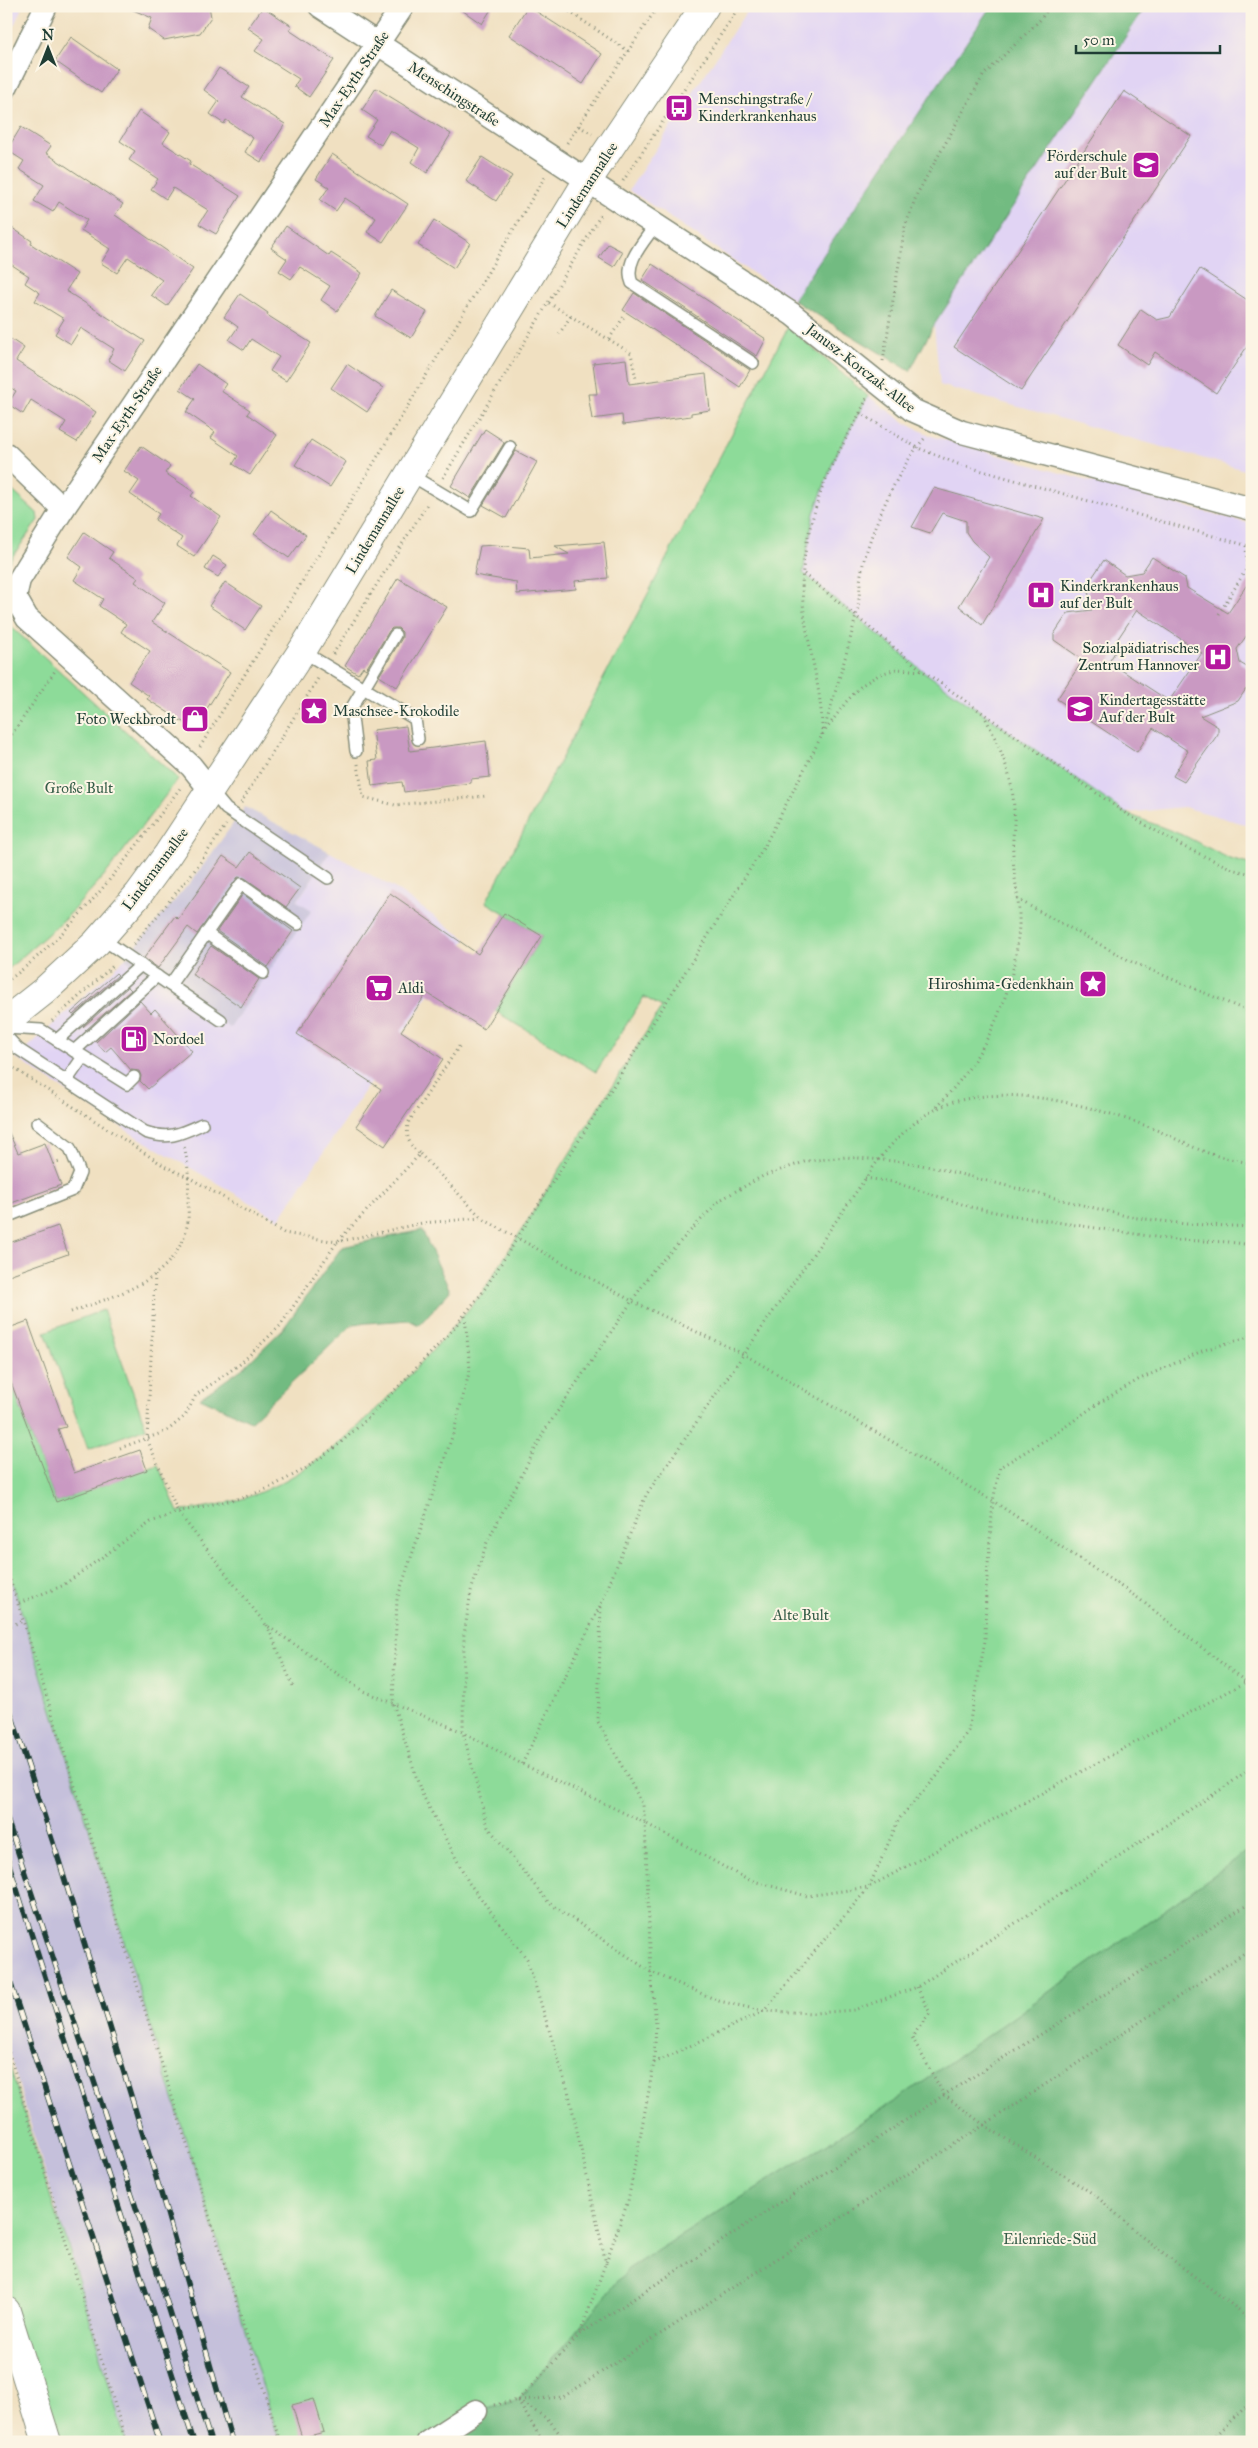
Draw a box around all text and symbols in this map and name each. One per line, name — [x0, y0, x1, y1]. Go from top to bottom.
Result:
north arrow — [22, 22, 72, 72]
scale bar — [1076, 22, 1219, 54]
text: N — [42, 27, 54, 44]
street label: Max-Eyth-Straße — [315, 28, 393, 130]
text: 50 m — [1083, 31, 1115, 49]
street label: Menschingstraße — [405, 58, 503, 130]
place label: Menschingstraße / Kinderkrankenhaus — [698, 90, 817, 125]
bus stop icon: Menschingstraße / Kinderkrankenhaus — [664, 93, 694, 123]
street label: Lindemannallee — [552, 139, 622, 231]
place label: Förderschule auf der Bult — [1046, 147, 1128, 182]
school or university icon: Förderschule auf der Bult — [1131, 150, 1161, 180]
street label: Janusz-Korczak-Allee — [801, 319, 919, 417]
street label: Max-Eyth-Straße — [88, 363, 166, 465]
street label: Lindemannallee — [342, 483, 408, 577]
place label: Kinderkrankenhaus auf der Bult — [1060, 577, 1179, 612]
hospital icon: Kinderkrankenhaus auf der Bult — [1026, 580, 1056, 610]
place label: Sozialpädiatrisches Zentrum Hannover — [1079, 639, 1199, 674]
hospital icon: Sozialpädiatrisches Zentrum Hannover — [1203, 642, 1233, 672]
place label: Kindertagesstätte Auf der Bult — [1098, 691, 1206, 726]
school or university icon: Kindertagesstätte Auf der Bult — [1065, 694, 1095, 724]
place icon: Maschsee-Krokodile — [299, 696, 329, 726]
place label: Maschsee-Krokodile — [333, 702, 459, 720]
shop icon: Foto Weckbrodt — [180, 704, 210, 734]
place label: Foto Weckbrodt — [76, 710, 177, 728]
park label: Große Bult — [45, 779, 114, 797]
street label: Lindemannallee — [118, 824, 192, 914]
place icon: Hiroshima-Gedenkhain — [1078, 969, 1108, 999]
supermarket icon: Aldi — [364, 973, 394, 1003]
place label: Hiroshima-Gedenkhain — [928, 975, 1074, 993]
place label: Aldi — [397, 979, 424, 997]
fuel station icon: Nordoel — [119, 1024, 149, 1054]
place label: Nordoel — [153, 1030, 205, 1048]
park label: Alte Bult — [772, 1606, 830, 1624]
park label: Eilenriede-Süd — [1003, 2230, 1097, 2248]

